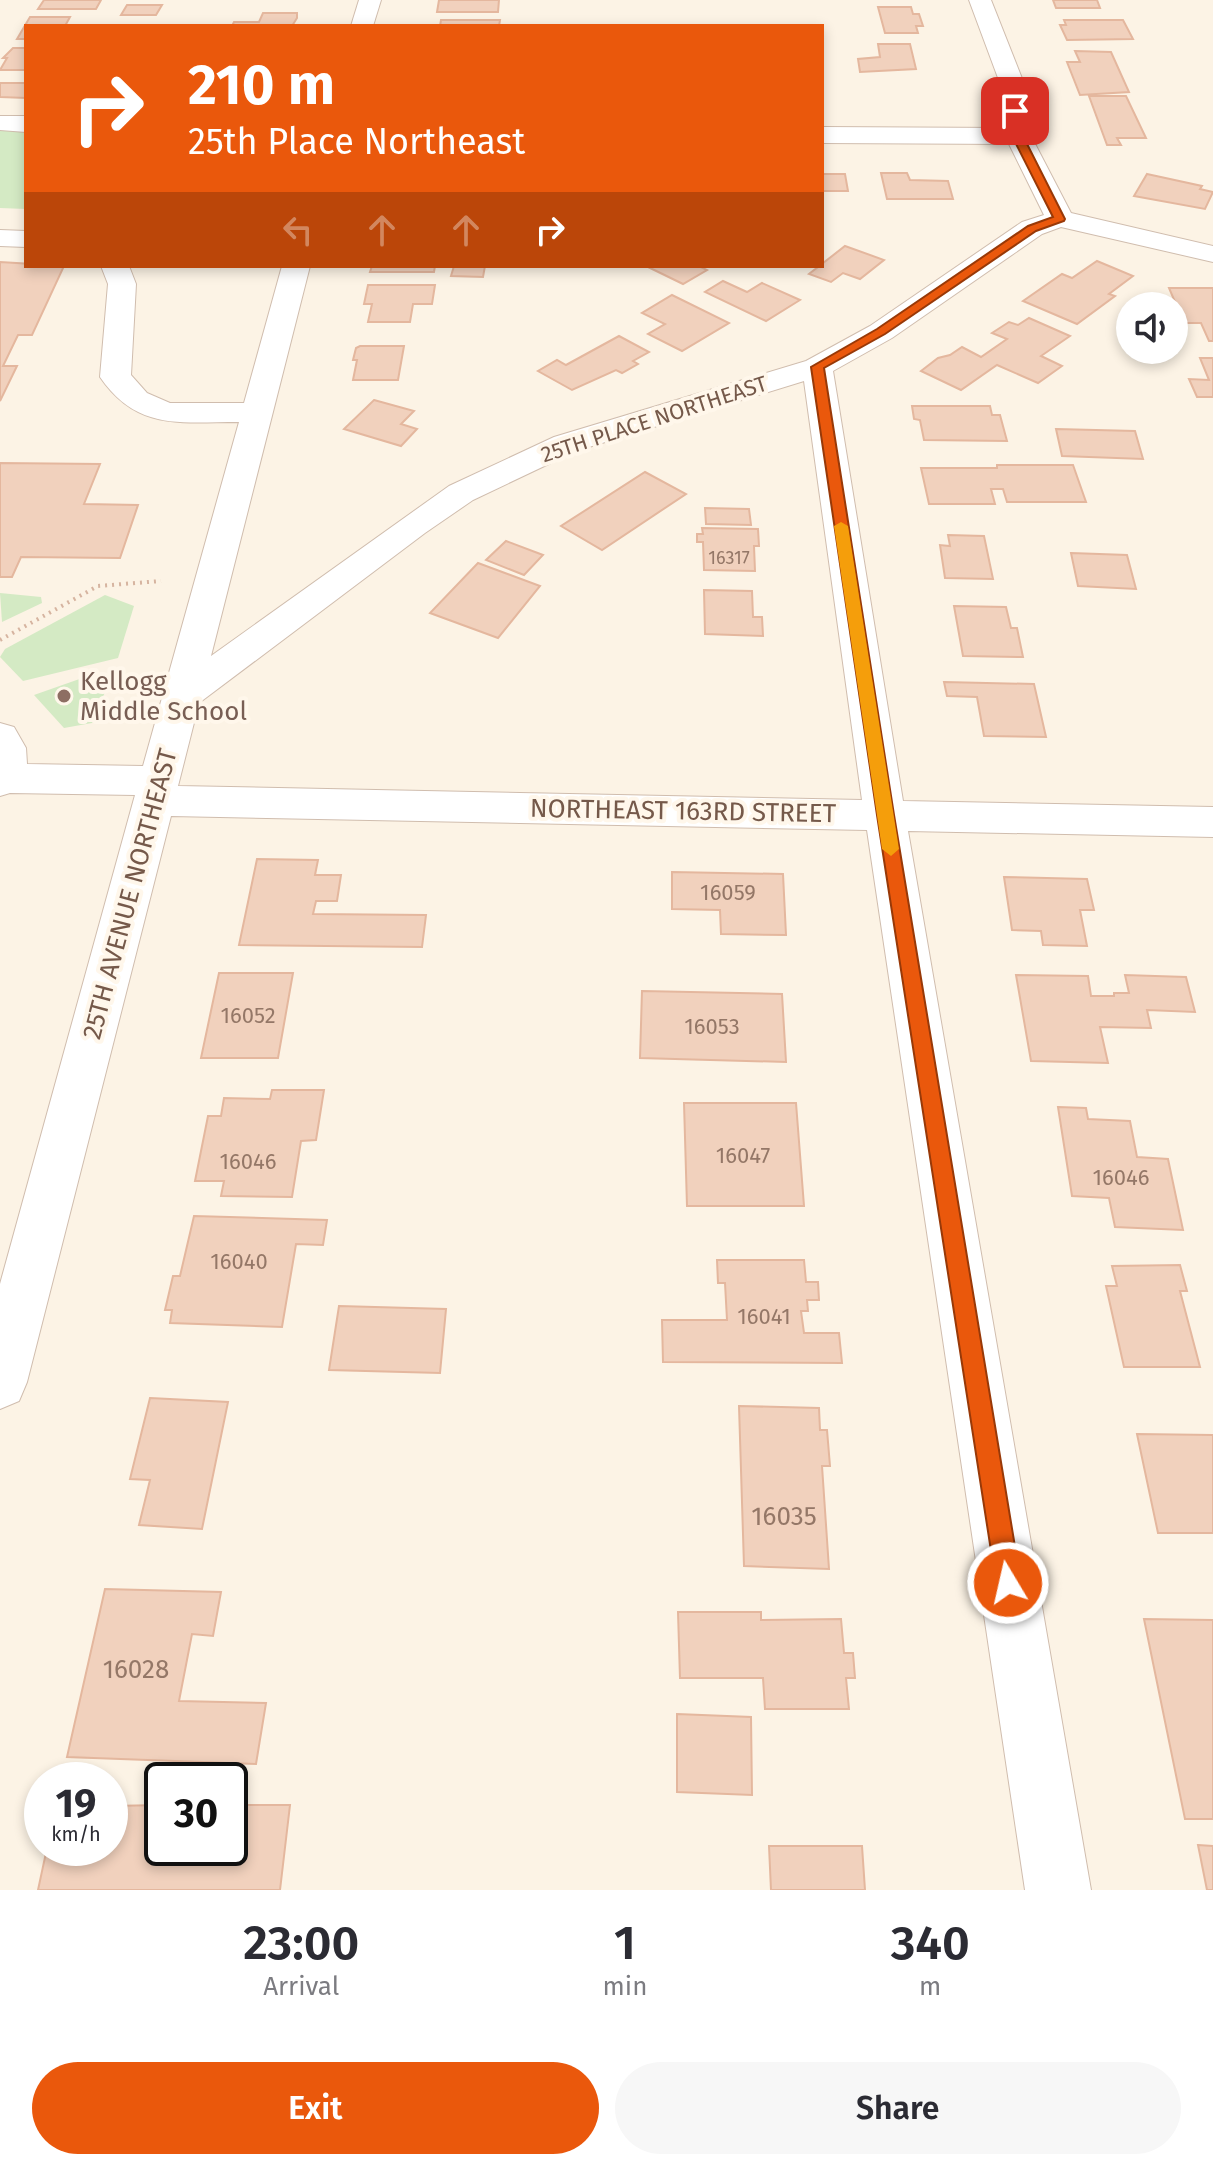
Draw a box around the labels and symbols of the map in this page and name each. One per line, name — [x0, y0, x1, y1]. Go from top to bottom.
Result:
pin — [981, 77, 1049, 145]
street label: 25TH PLACE NORTHEAST — [538, 370, 771, 468]
house number: 16317 — [708, 547, 750, 569]
place label: Kellogg Middle School — [80, 666, 247, 727]
marker: Kellogg Middle School — [55, 687, 73, 705]
street label: 25TH AVENUE NORTHEAST — [76, 745, 184, 1043]
street label: NORTHEAST 163RD STREET — [530, 793, 837, 829]
house number: 16059 — [700, 879, 756, 906]
house number: 16052 — [220, 1002, 276, 1029]
house number: 16053 — [684, 1013, 740, 1040]
house number: 16047 — [716, 1142, 770, 1169]
house number: 16046 — [220, 1148, 276, 1175]
house number: 16046 — [1093, 1164, 1149, 1191]
house number: 16040 — [210, 1248, 268, 1275]
house number: 16041 — [737, 1303, 791, 1330]
house number: 16035 — [751, 1501, 817, 1532]
position arrow — [966, 1541, 1050, 1625]
house number: 16028 — [103, 1654, 169, 1685]
speed limit sign: 30 — [144, 1762, 248, 1866]

